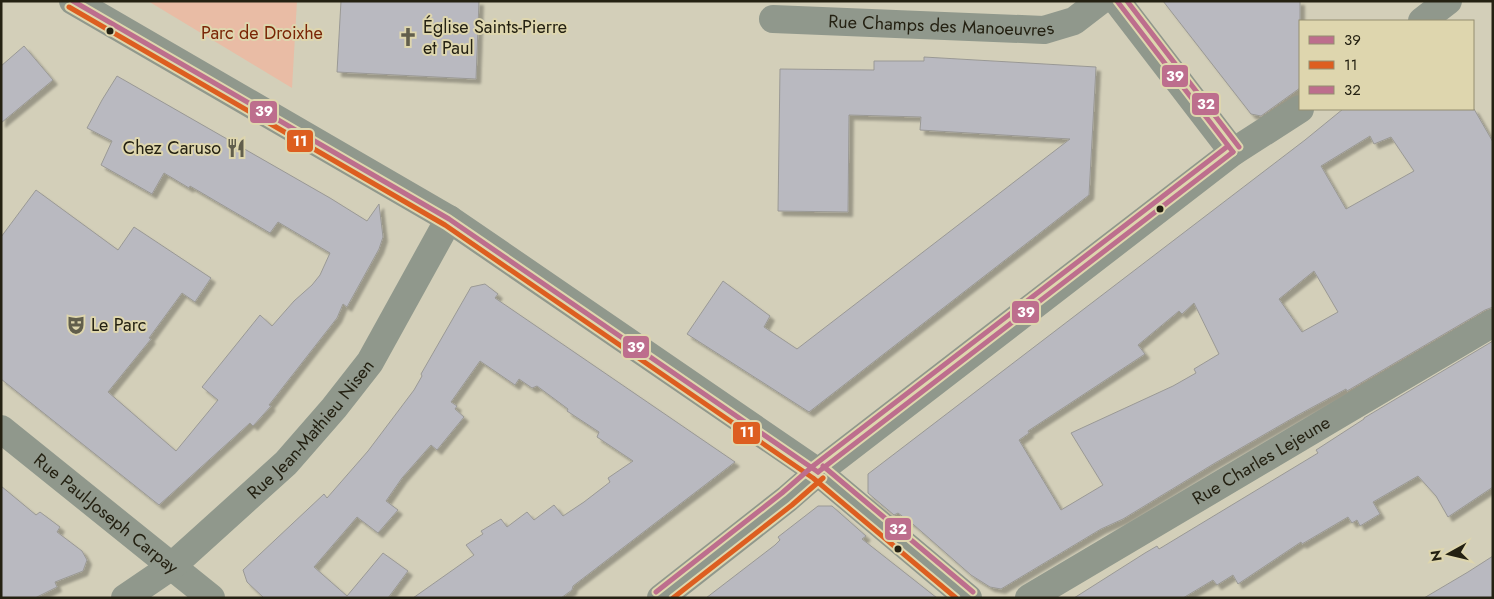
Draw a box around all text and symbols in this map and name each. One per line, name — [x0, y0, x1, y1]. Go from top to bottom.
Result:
street label: Rue Champs des Manoeuvres — [828, 8, 1057, 43]
place label: Église Saints-Pierre et Paul — [423, 14, 567, 61]
park label: Parc de Droixhe — [201, 20, 323, 46]
legend — [1299, 20, 1474, 110]
unlabelled marker — [105, 26, 115, 36]
church icon: Église Saints-Pierre et Paul — [397, 26, 419, 48]
text: 39 — [1344, 29, 1361, 51]
text: 11 — [1344, 54, 1358, 76]
line badge: 39 — [1161, 64, 1189, 88]
text: 39 — [1166, 66, 1184, 86]
text: 32 — [1344, 79, 1361, 101]
line badge: 32 — [1191, 92, 1220, 116]
text: 32 — [1197, 94, 1215, 114]
line badge: 39 — [249, 100, 278, 124]
text: 39 — [255, 101, 273, 121]
line badge: 11 — [286, 129, 314, 153]
text: 11 — [293, 131, 307, 151]
place label: Chez Caruso — [123, 135, 221, 161]
restaurant icon: Chez Caruso — [225, 137, 247, 159]
unlabelled marker — [1155, 204, 1165, 214]
line badge: 39 — [1011, 300, 1040, 324]
text: 39 — [1017, 302, 1035, 322]
place label: Le Parc — [91, 312, 146, 338]
theatre icon: Le Parc — [65, 314, 87, 336]
line badge: 39 — [622, 335, 650, 359]
text: 39 — [627, 337, 645, 357]
street label: Rue Jean-Mathieu Nisen — [241, 354, 380, 505]
street label: Rue Charles Lejeune — [1187, 409, 1335, 511]
line badge: 11 — [732, 421, 761, 445]
text: 11 — [740, 422, 754, 442]
street label: Rue Paul-Joseph Carpay — [28, 447, 184, 580]
line badge: 32 — [884, 517, 912, 541]
text: 32 — [889, 519, 907, 539]
north arrow — [1424, 529, 1474, 579]
unlabelled marker — [893, 544, 903, 554]
text: N — [1425, 549, 1447, 563]

